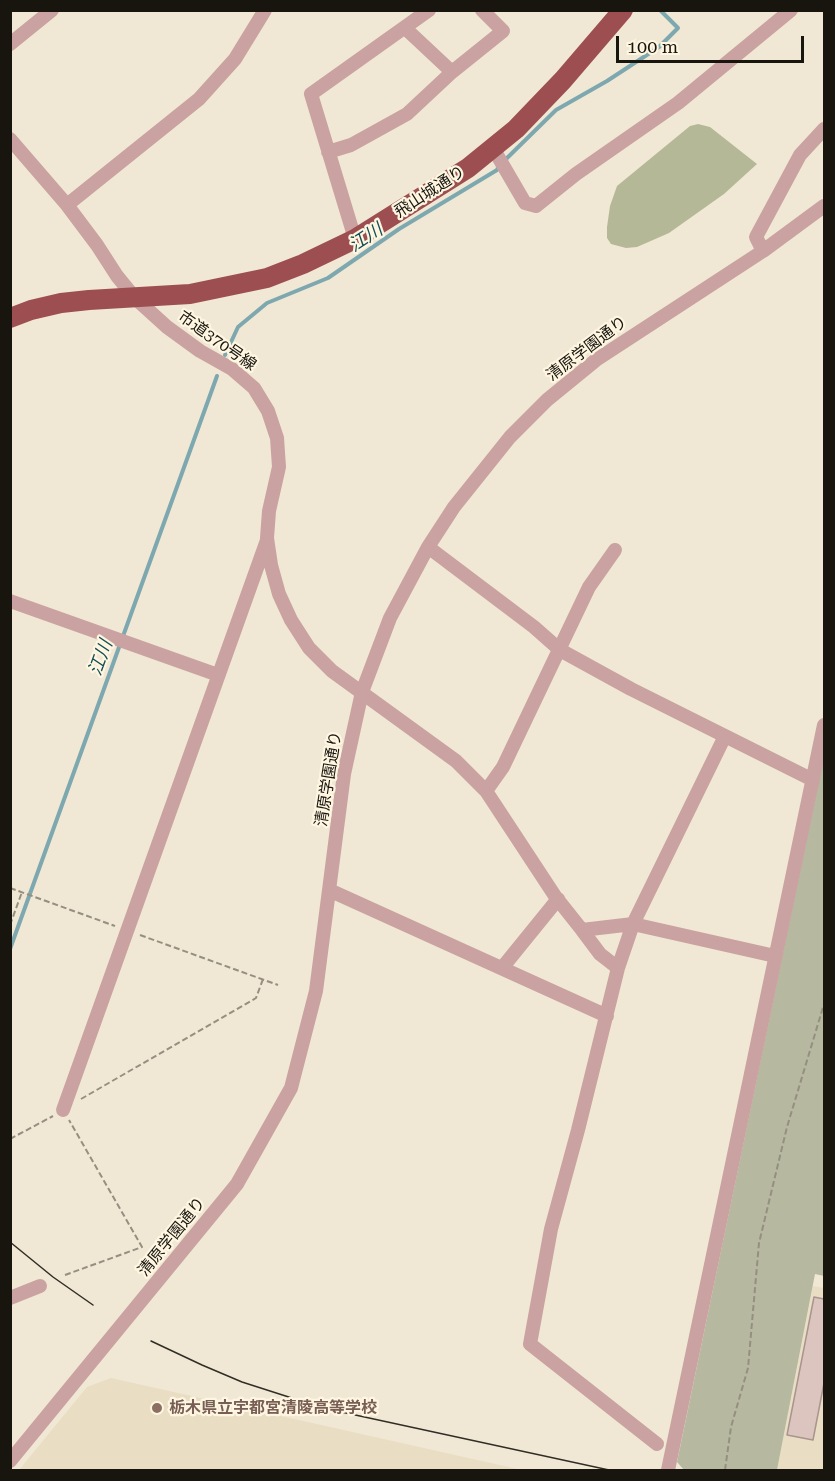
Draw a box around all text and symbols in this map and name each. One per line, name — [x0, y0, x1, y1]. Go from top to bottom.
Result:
scale bar — [619, 24, 806, 62]
text: 100 m — [627, 36, 678, 57]
street label: 飛山城通り — [391, 162, 469, 222]
water label: 江川 — [345, 219, 387, 257]
street label: 市道370号線 — [174, 307, 260, 375]
street label: 清原学園通り — [543, 312, 631, 386]
water label: 江川 — [85, 637, 117, 679]
street label: 清原学園通り — [312, 730, 346, 828]
street label: 清原学園通り — [134, 1194, 210, 1280]
place label: 栃木県立宇都宮清陵高等学校 — [169, 1398, 377, 1418]
marker: 栃木県立宇都宮清陵高等学校 — [150, 1401, 164, 1415]

